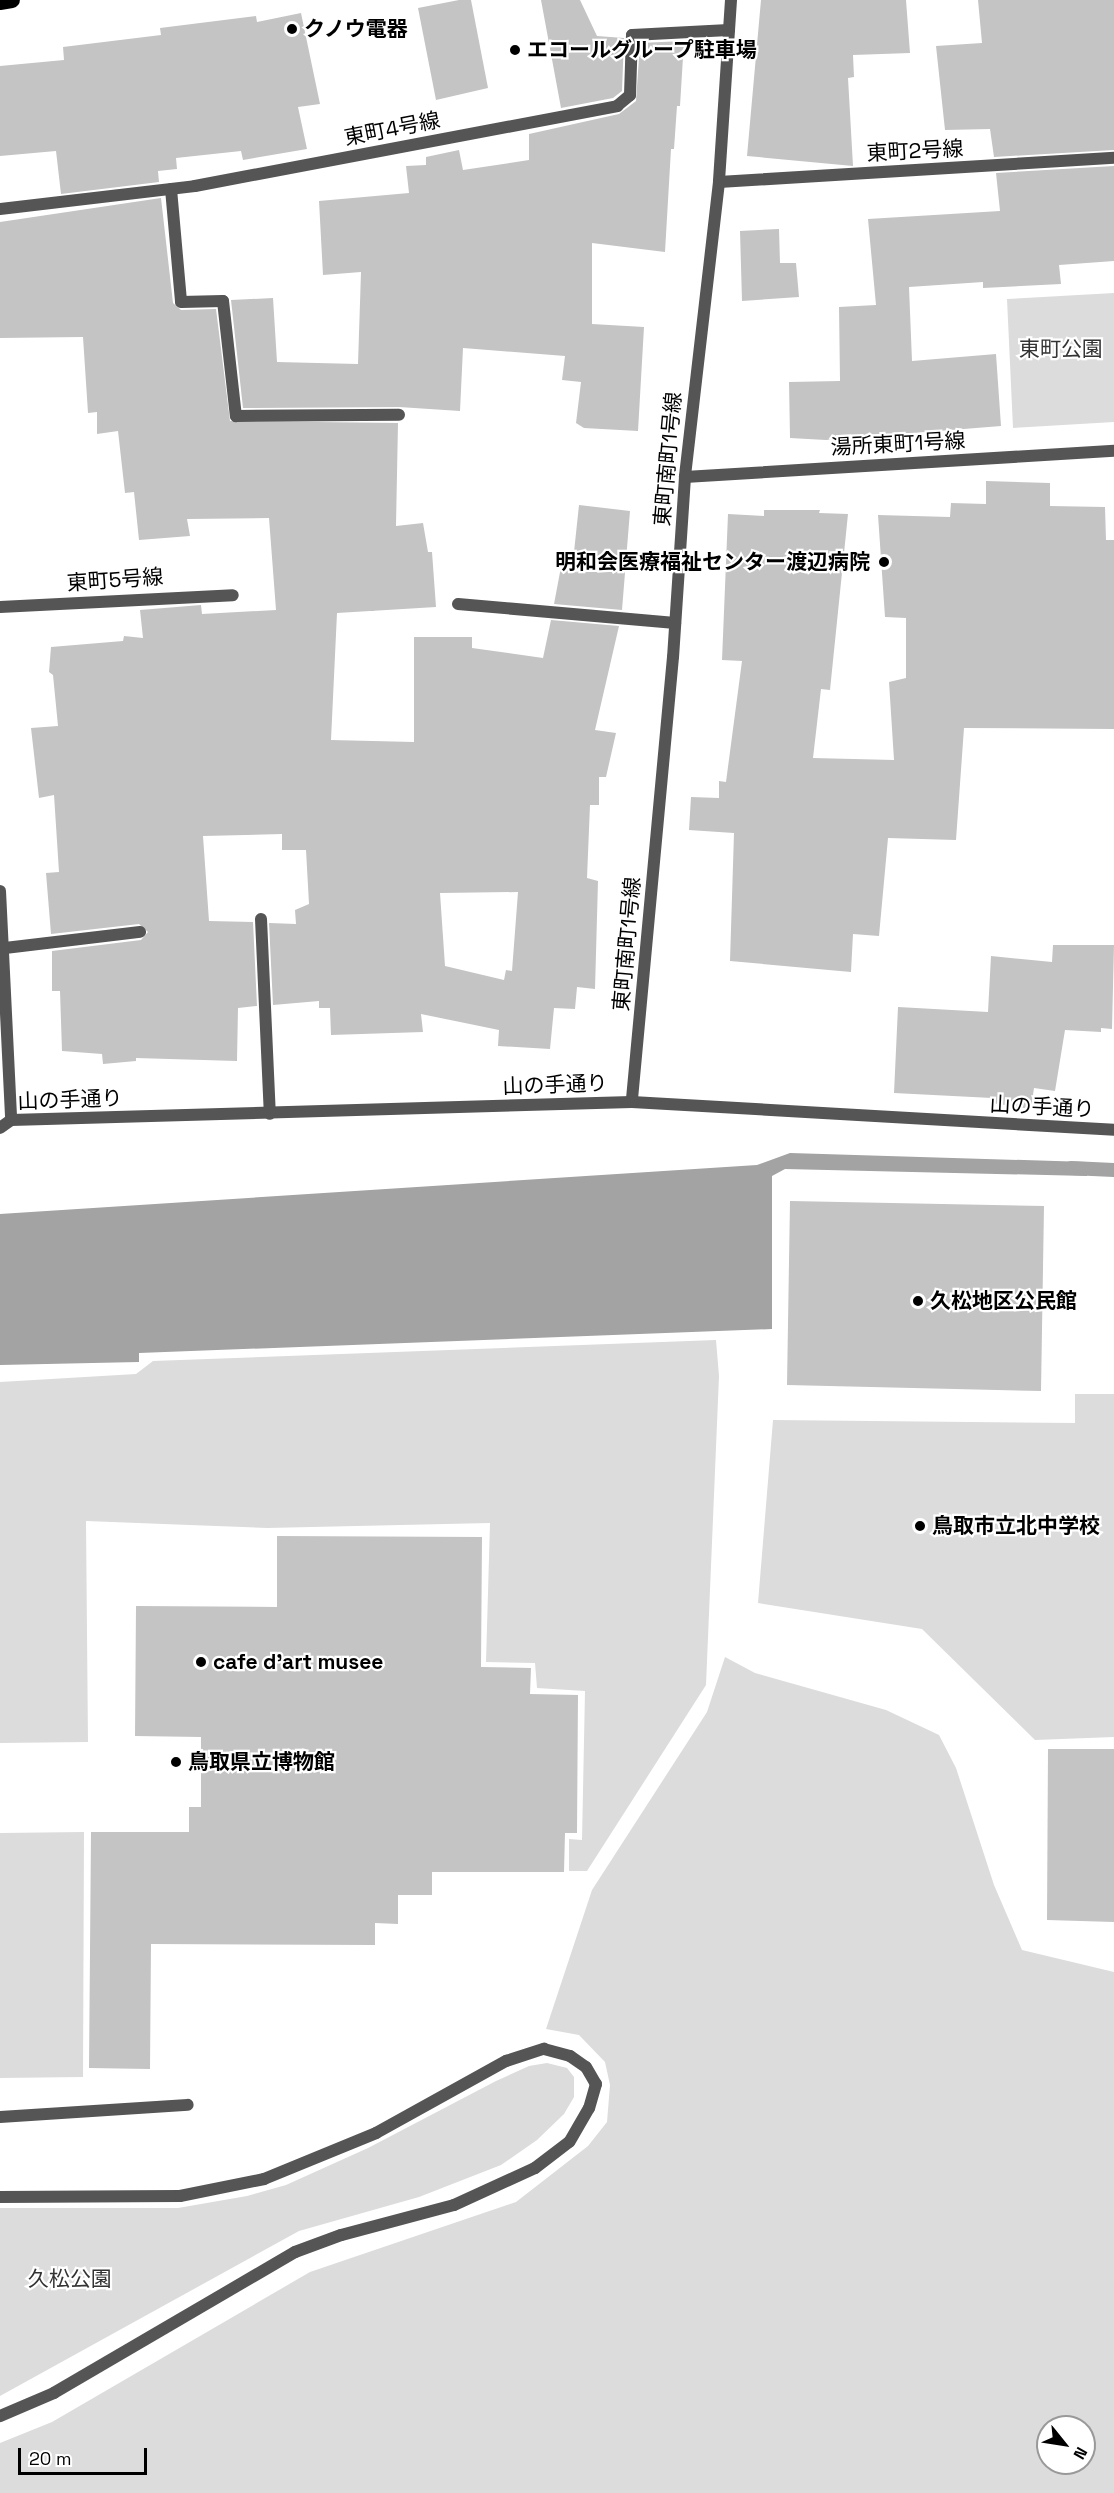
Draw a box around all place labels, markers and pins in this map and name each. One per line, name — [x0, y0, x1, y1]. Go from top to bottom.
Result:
place label: クノウ電器 — [304, 16, 409, 42]
marker: クノウ電器 — [285, 22, 299, 36]
place label: エコールグループ駐車場 — [527, 37, 758, 63]
marker: エコールグループ駐車場 — [508, 43, 522, 57]
place label: 明和会医療福祉センター渡辺病院 — [555, 549, 870, 575]
marker: 明和会医療福祉センター渡辺病院 — [875, 553, 893, 571]
place label: 久松地区公民館 — [930, 1288, 1077, 1314]
marker: 久松地区公民館 — [911, 1294, 925, 1308]
place label: 鳥取市立北中学校 — [932, 1513, 1100, 1539]
marker: 鳥取市立北中学校 — [913, 1519, 927, 1533]
place label: cafe d'art musee — [213, 1649, 383, 1675]
marker: cafe d'art musee — [194, 1655, 208, 1669]
place label: 鳥取県立博物館 — [188, 1749, 335, 1775]
marker: 鳥取県立博物館 — [169, 1755, 183, 1769]

